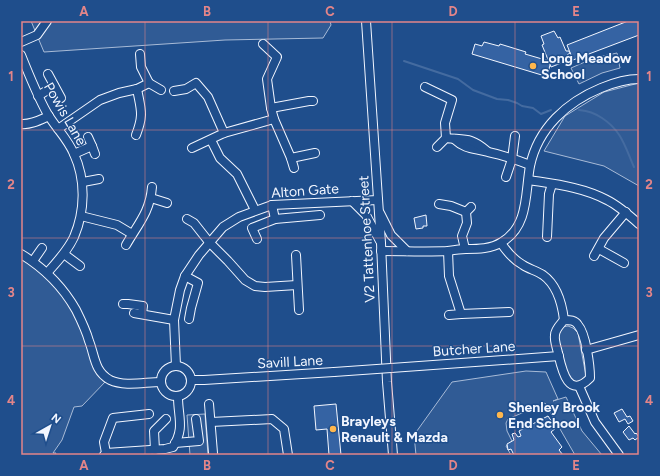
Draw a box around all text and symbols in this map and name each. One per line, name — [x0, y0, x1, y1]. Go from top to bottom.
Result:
text: A — [79, 4, 89, 19]
text: B — [203, 4, 211, 19]
text: C — [325, 4, 335, 19]
text: D — [448, 4, 458, 19]
text: E — [572, 4, 580, 19]
place label: Long Meadow School — [541, 50, 632, 83]
marker: Long Meadow School — [528, 61, 538, 71]
text: 1 — [8, 69, 14, 84]
text: 1 — [646, 69, 652, 84]
street label: Powis Lane — [40, 79, 90, 149]
street label: V2 Tattenhoe Street — [355, 175, 379, 303]
text: 2 — [7, 177, 15, 192]
text: 2 — [645, 177, 653, 192]
street label: Alton Gate — [271, 180, 340, 202]
text: 3 — [7, 285, 15, 300]
text: 3 — [645, 285, 653, 300]
street label: Butcher Lane — [432, 338, 516, 360]
street label: Savill Lane — [257, 352, 324, 372]
text: 4 — [7, 393, 15, 408]
text: 4 — [645, 393, 653, 408]
place label: Shenley Brook End School — [508, 399, 601, 432]
north arrow — [30, 406, 70, 446]
marker: Shenley Brook End School — [495, 410, 505, 420]
text: N — [49, 411, 63, 426]
place label: Brayleys Renault & Mazda — [341, 413, 448, 446]
marker: Brayleys Renault & Mazda — [328, 424, 338, 434]
text: A — [79, 458, 89, 473]
text: B — [203, 458, 211, 473]
text: C — [325, 458, 335, 473]
text: D — [448, 458, 458, 473]
text: E — [572, 458, 580, 473]

